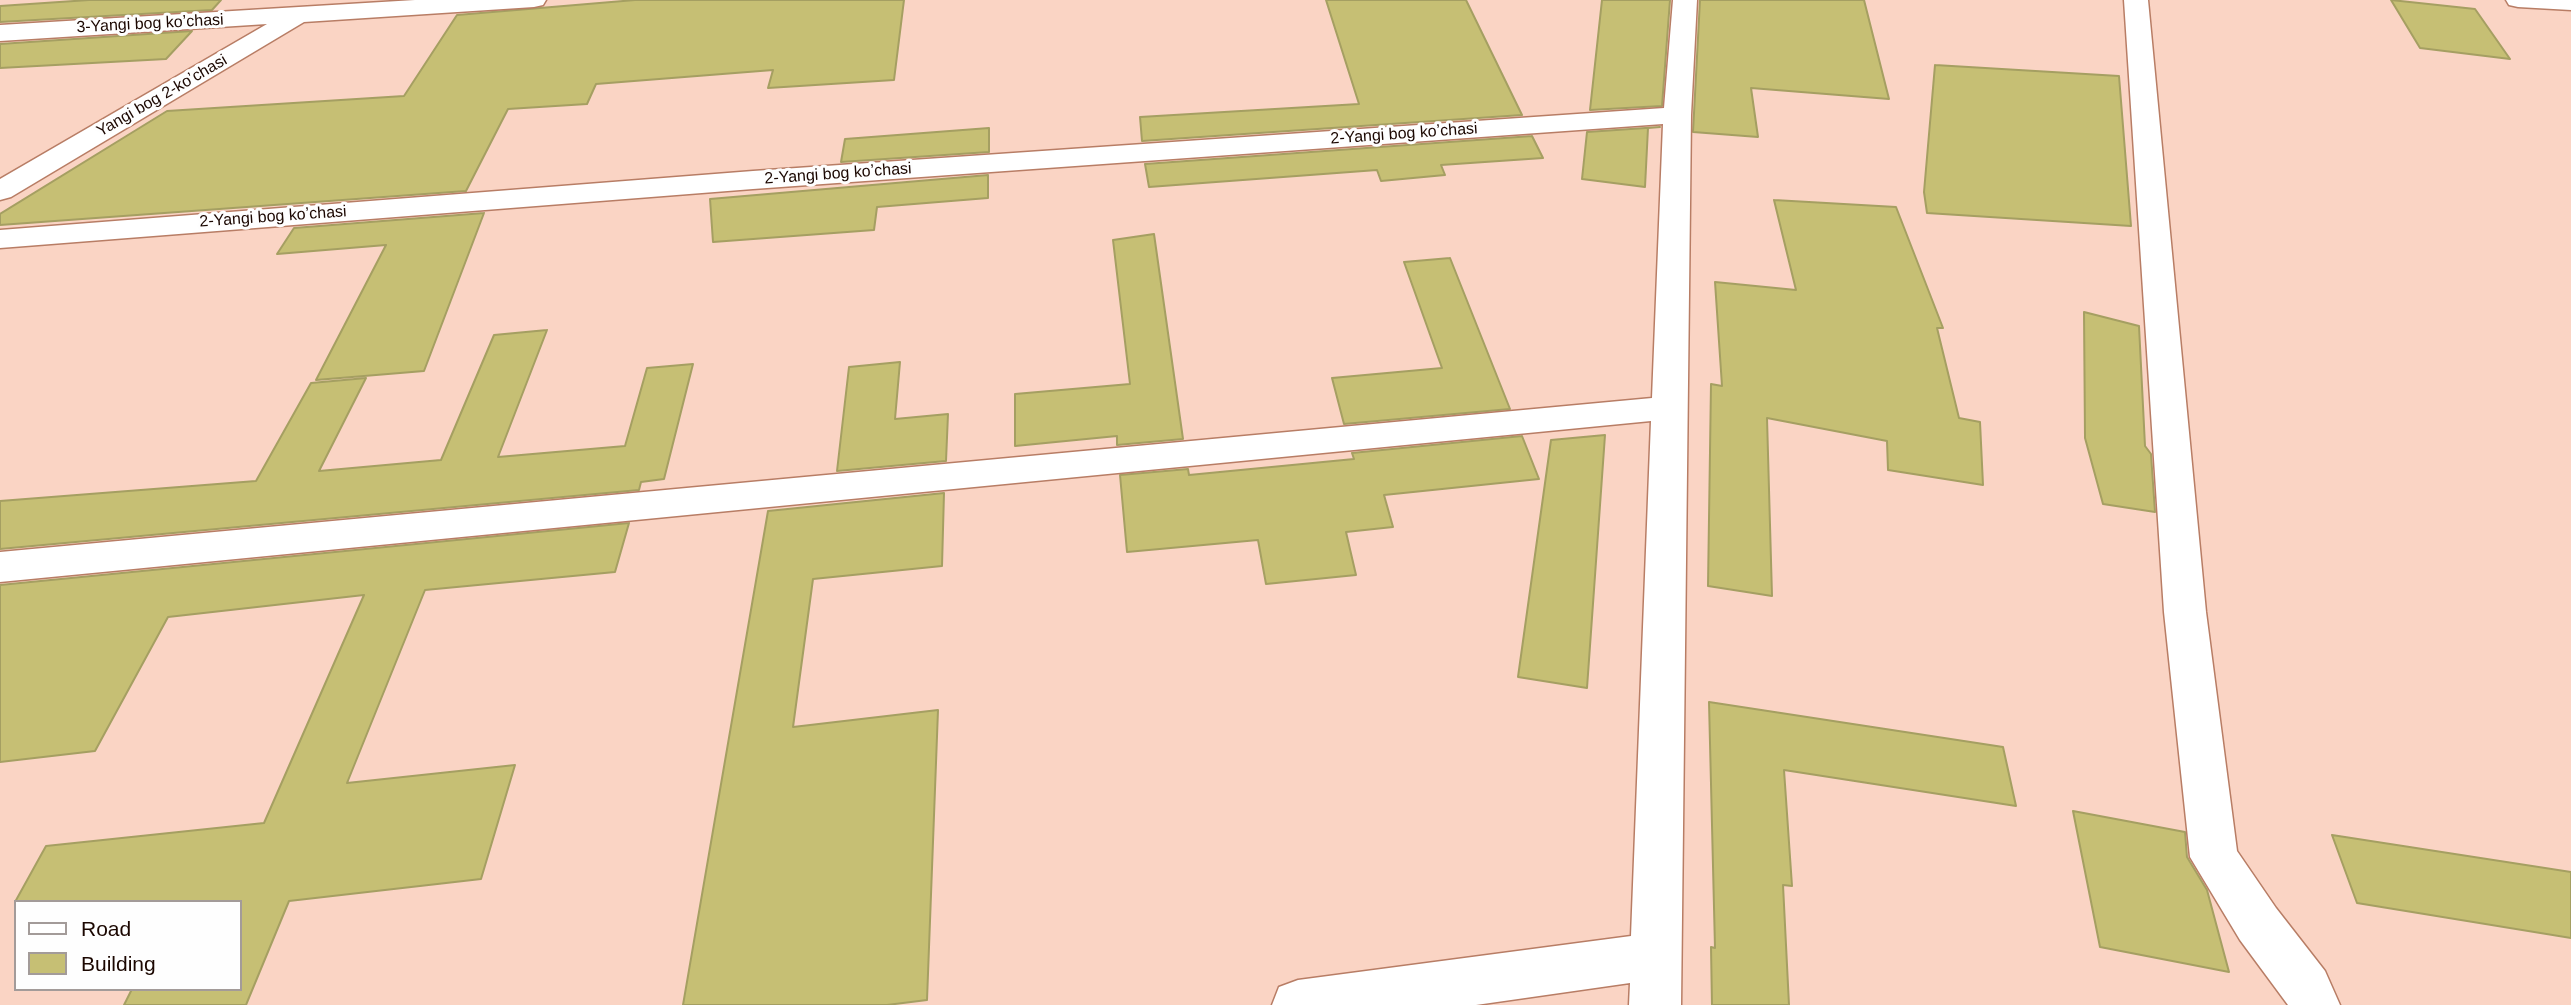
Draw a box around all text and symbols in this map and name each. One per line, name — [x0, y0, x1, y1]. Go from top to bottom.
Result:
street label: 3-Yangi bog koʼchasi — [76, 11, 224, 37]
street label: Yangi bog 2-koʼchasi — [93, 51, 231, 141]
street label: 2-Yangi bog koʼchasi — [1330, 119, 1478, 149]
street label: 2-Yangi bog koʼchasi — [764, 159, 912, 189]
street label: 2-Yangi bog koʼchasi — [199, 202, 347, 232]
legend — [14, 900, 242, 991]
text: Road — [81, 917, 131, 940]
text: Building — [81, 952, 156, 975]

